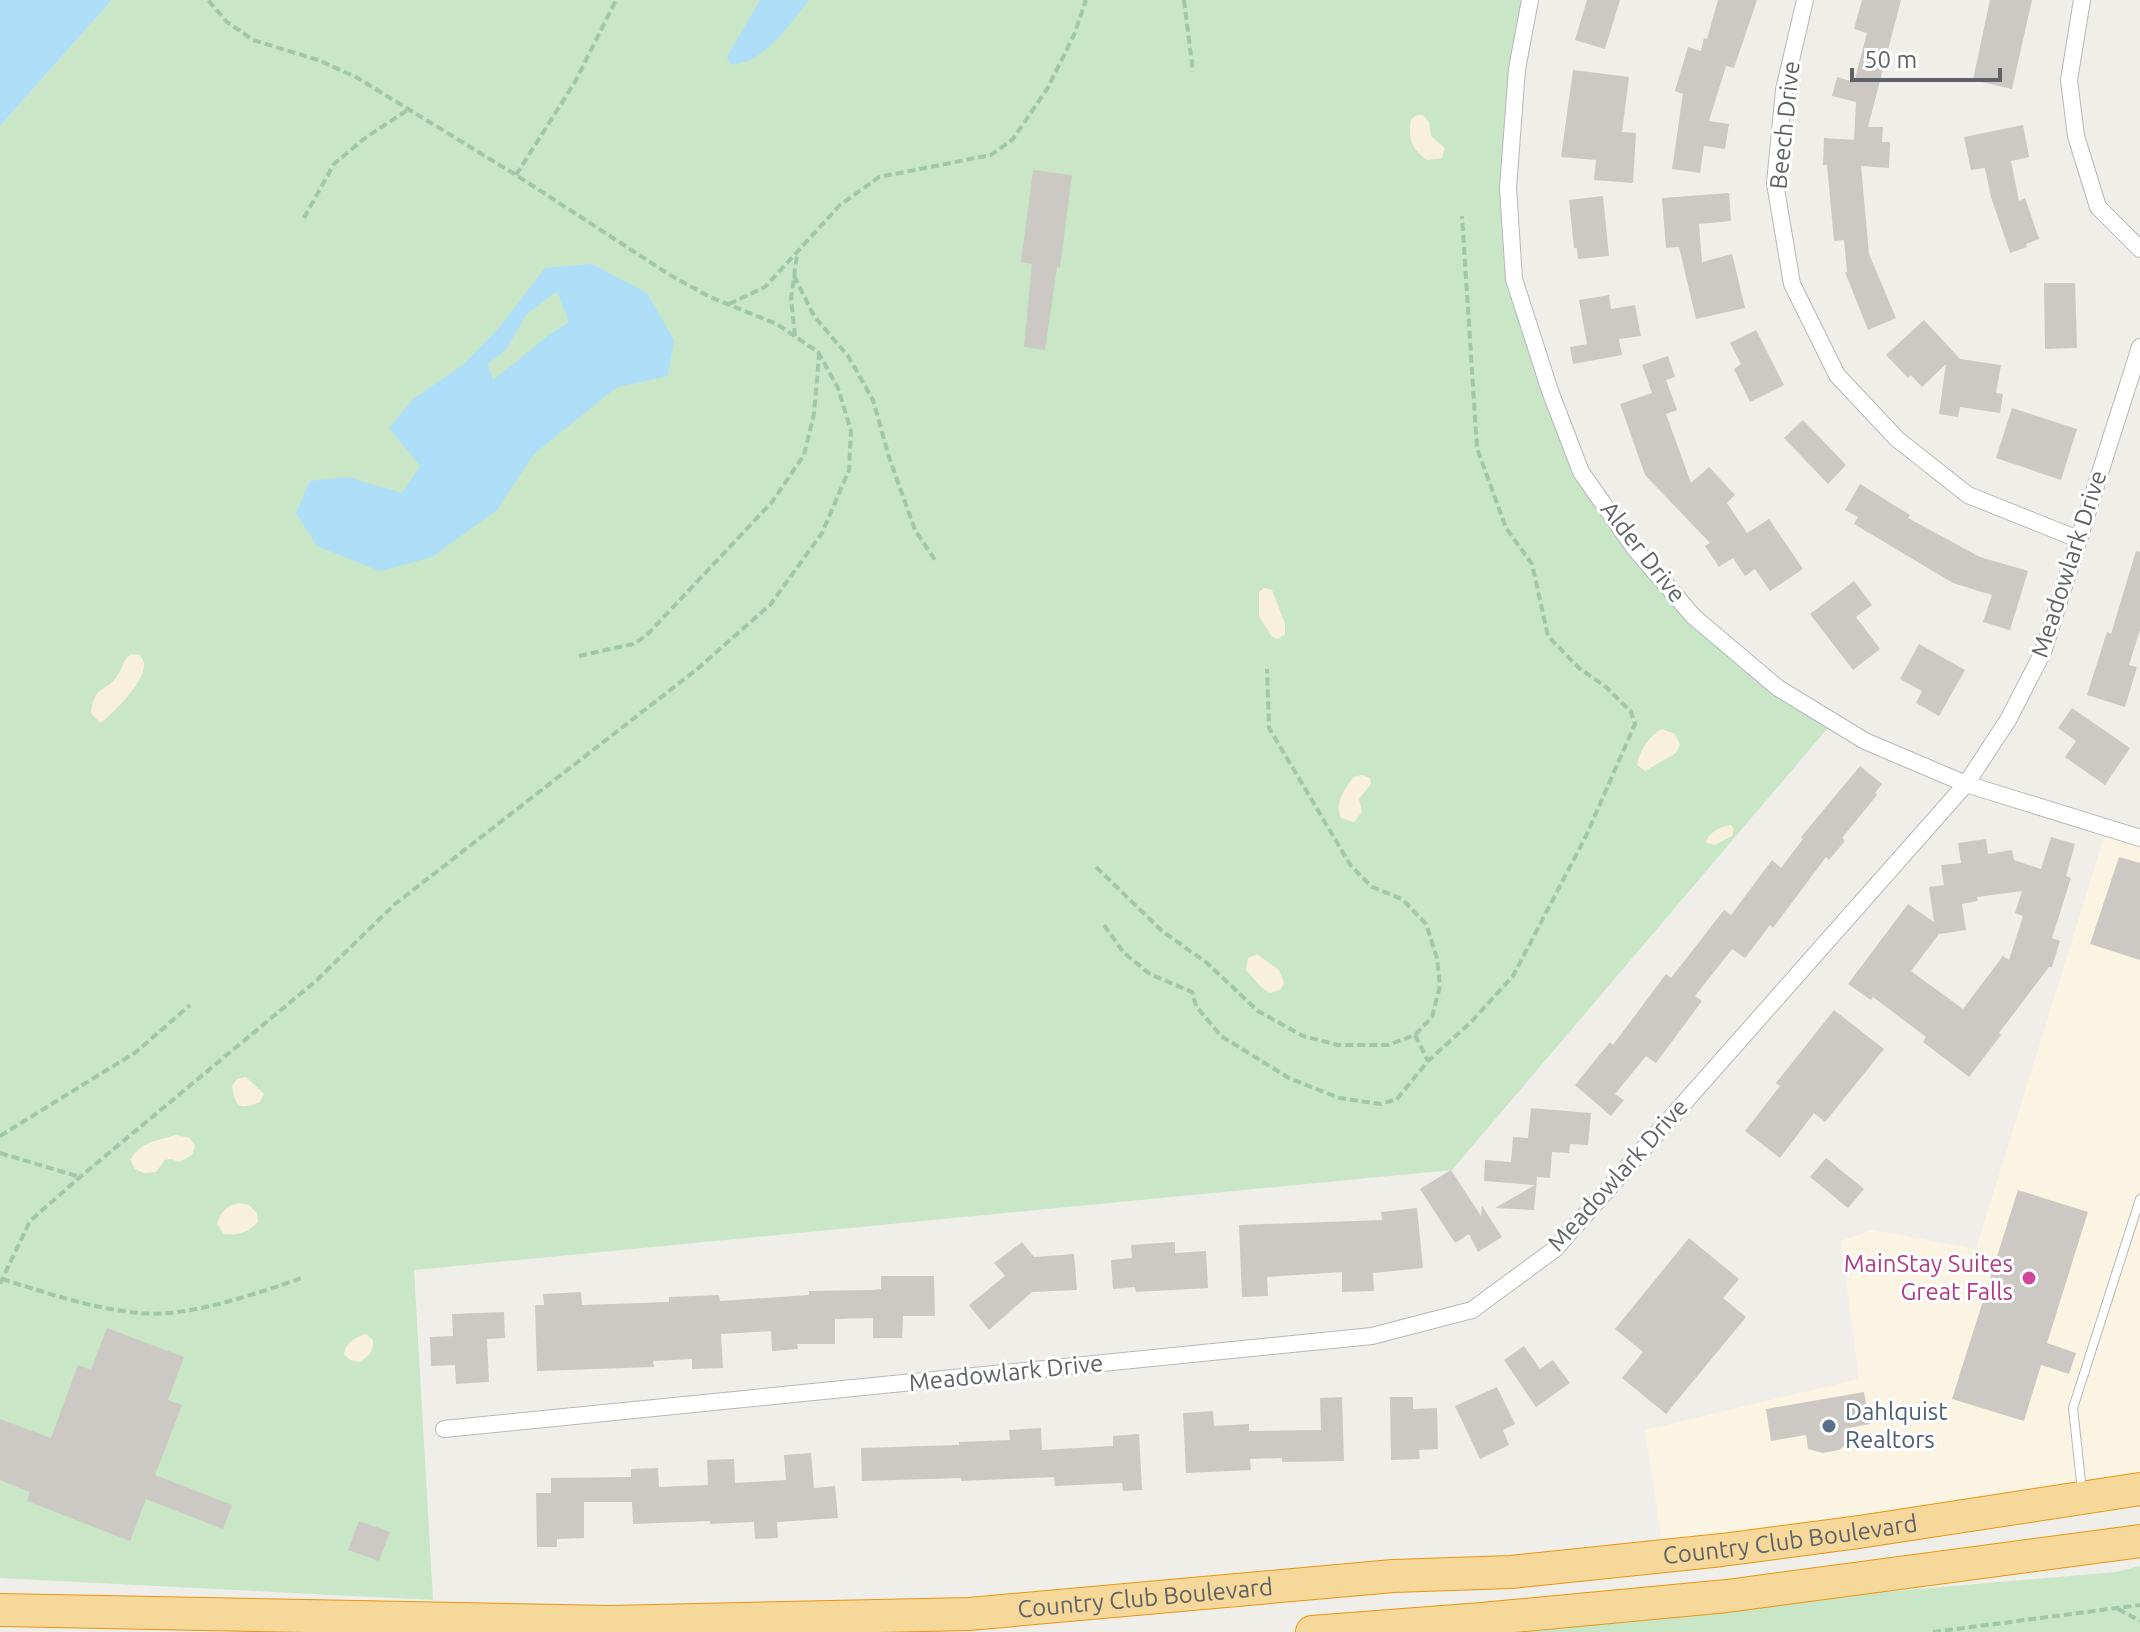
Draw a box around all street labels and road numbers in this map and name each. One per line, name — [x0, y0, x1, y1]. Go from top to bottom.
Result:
street label: Beech Drive — [1764, 59, 1805, 190]
street label: Meadowlark Drive — [2026, 467, 2112, 661]
street label: Alder Drive — [1596, 496, 1691, 607]
street label: Meadowlark Drive — [1542, 1093, 1693, 1256]
street label: Meadowlark Drive — [907, 1349, 1104, 1396]
street label: Country Club Boulevard — [1662, 1509, 1919, 1569]
street label: Country Club Boulevard — [1016, 1573, 1274, 1623]

